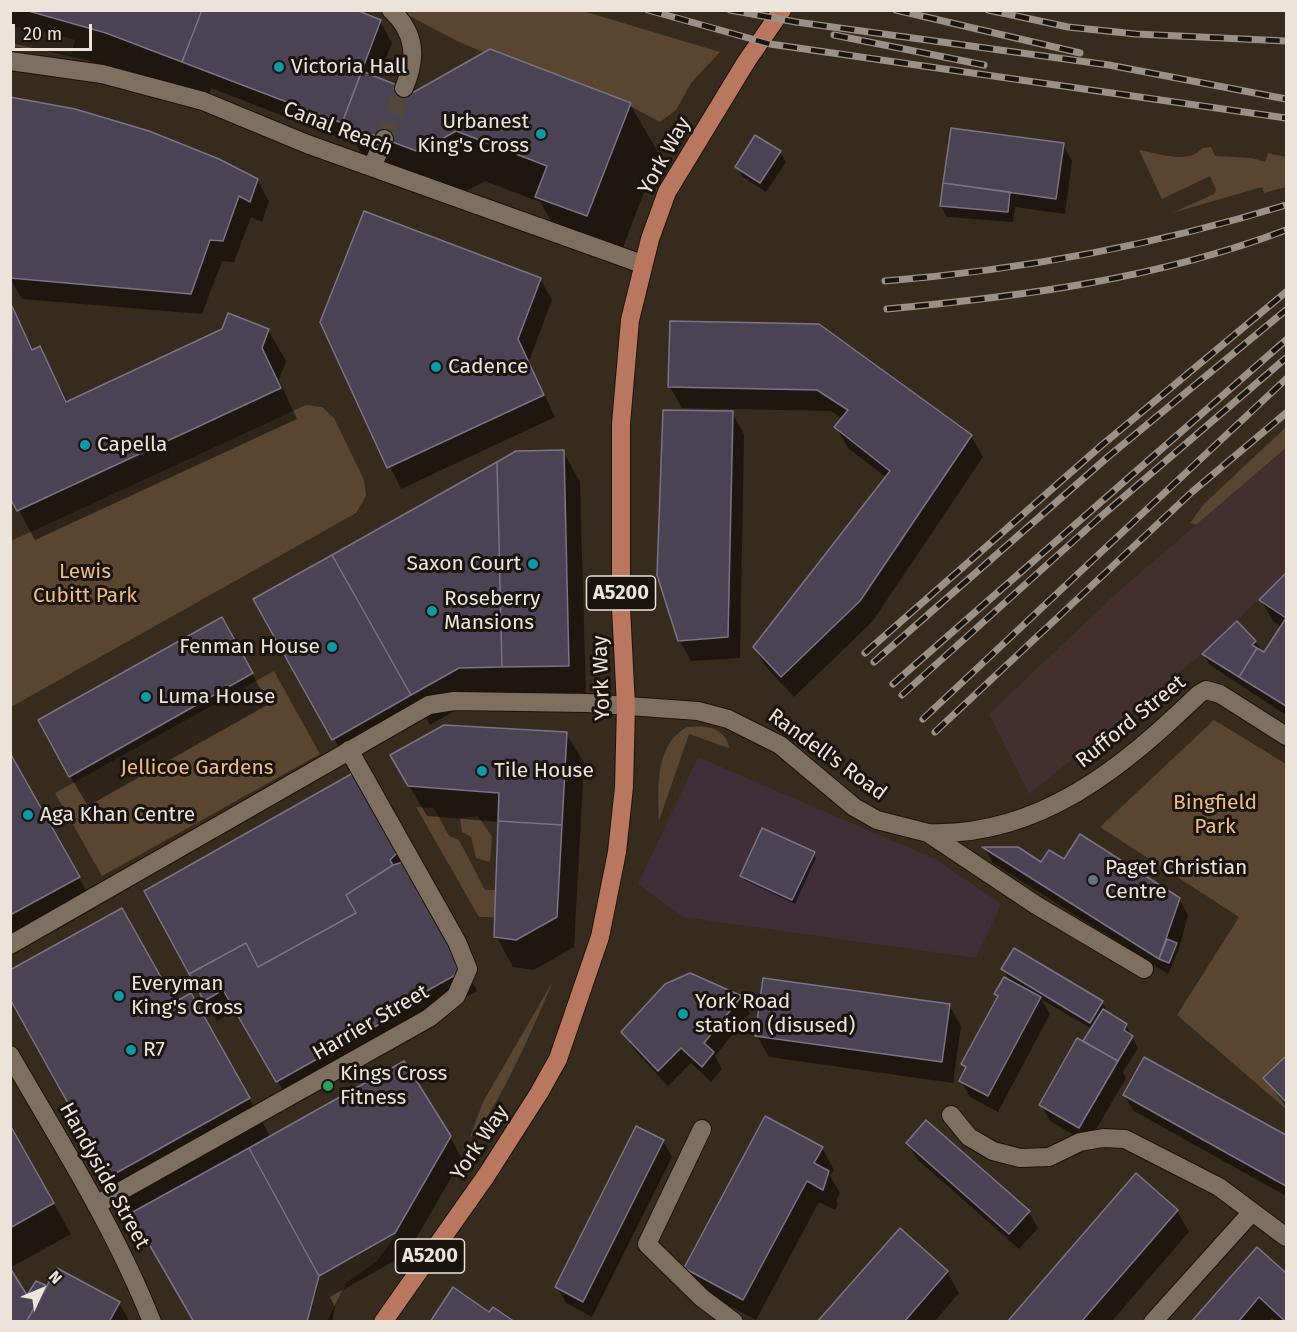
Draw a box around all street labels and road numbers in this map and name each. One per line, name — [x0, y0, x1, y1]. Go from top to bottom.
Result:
street label: Canal Reach — [280, 97, 396, 161]
street label: York Way — [633, 113, 697, 199]
road number: A5200 — [586, 576, 656, 610]
street label: York Way — [588, 635, 616, 721]
street label: Rufford Street — [1071, 670, 1191, 774]
street label: Randell's Road — [763, 704, 891, 806]
street label: Harrier Street — [308, 980, 434, 1066]
street label: Handyside Street — [53, 1099, 155, 1253]
street label: York Way — [446, 1101, 514, 1185]
road number: A5200 — [396, 1239, 464, 1273]

